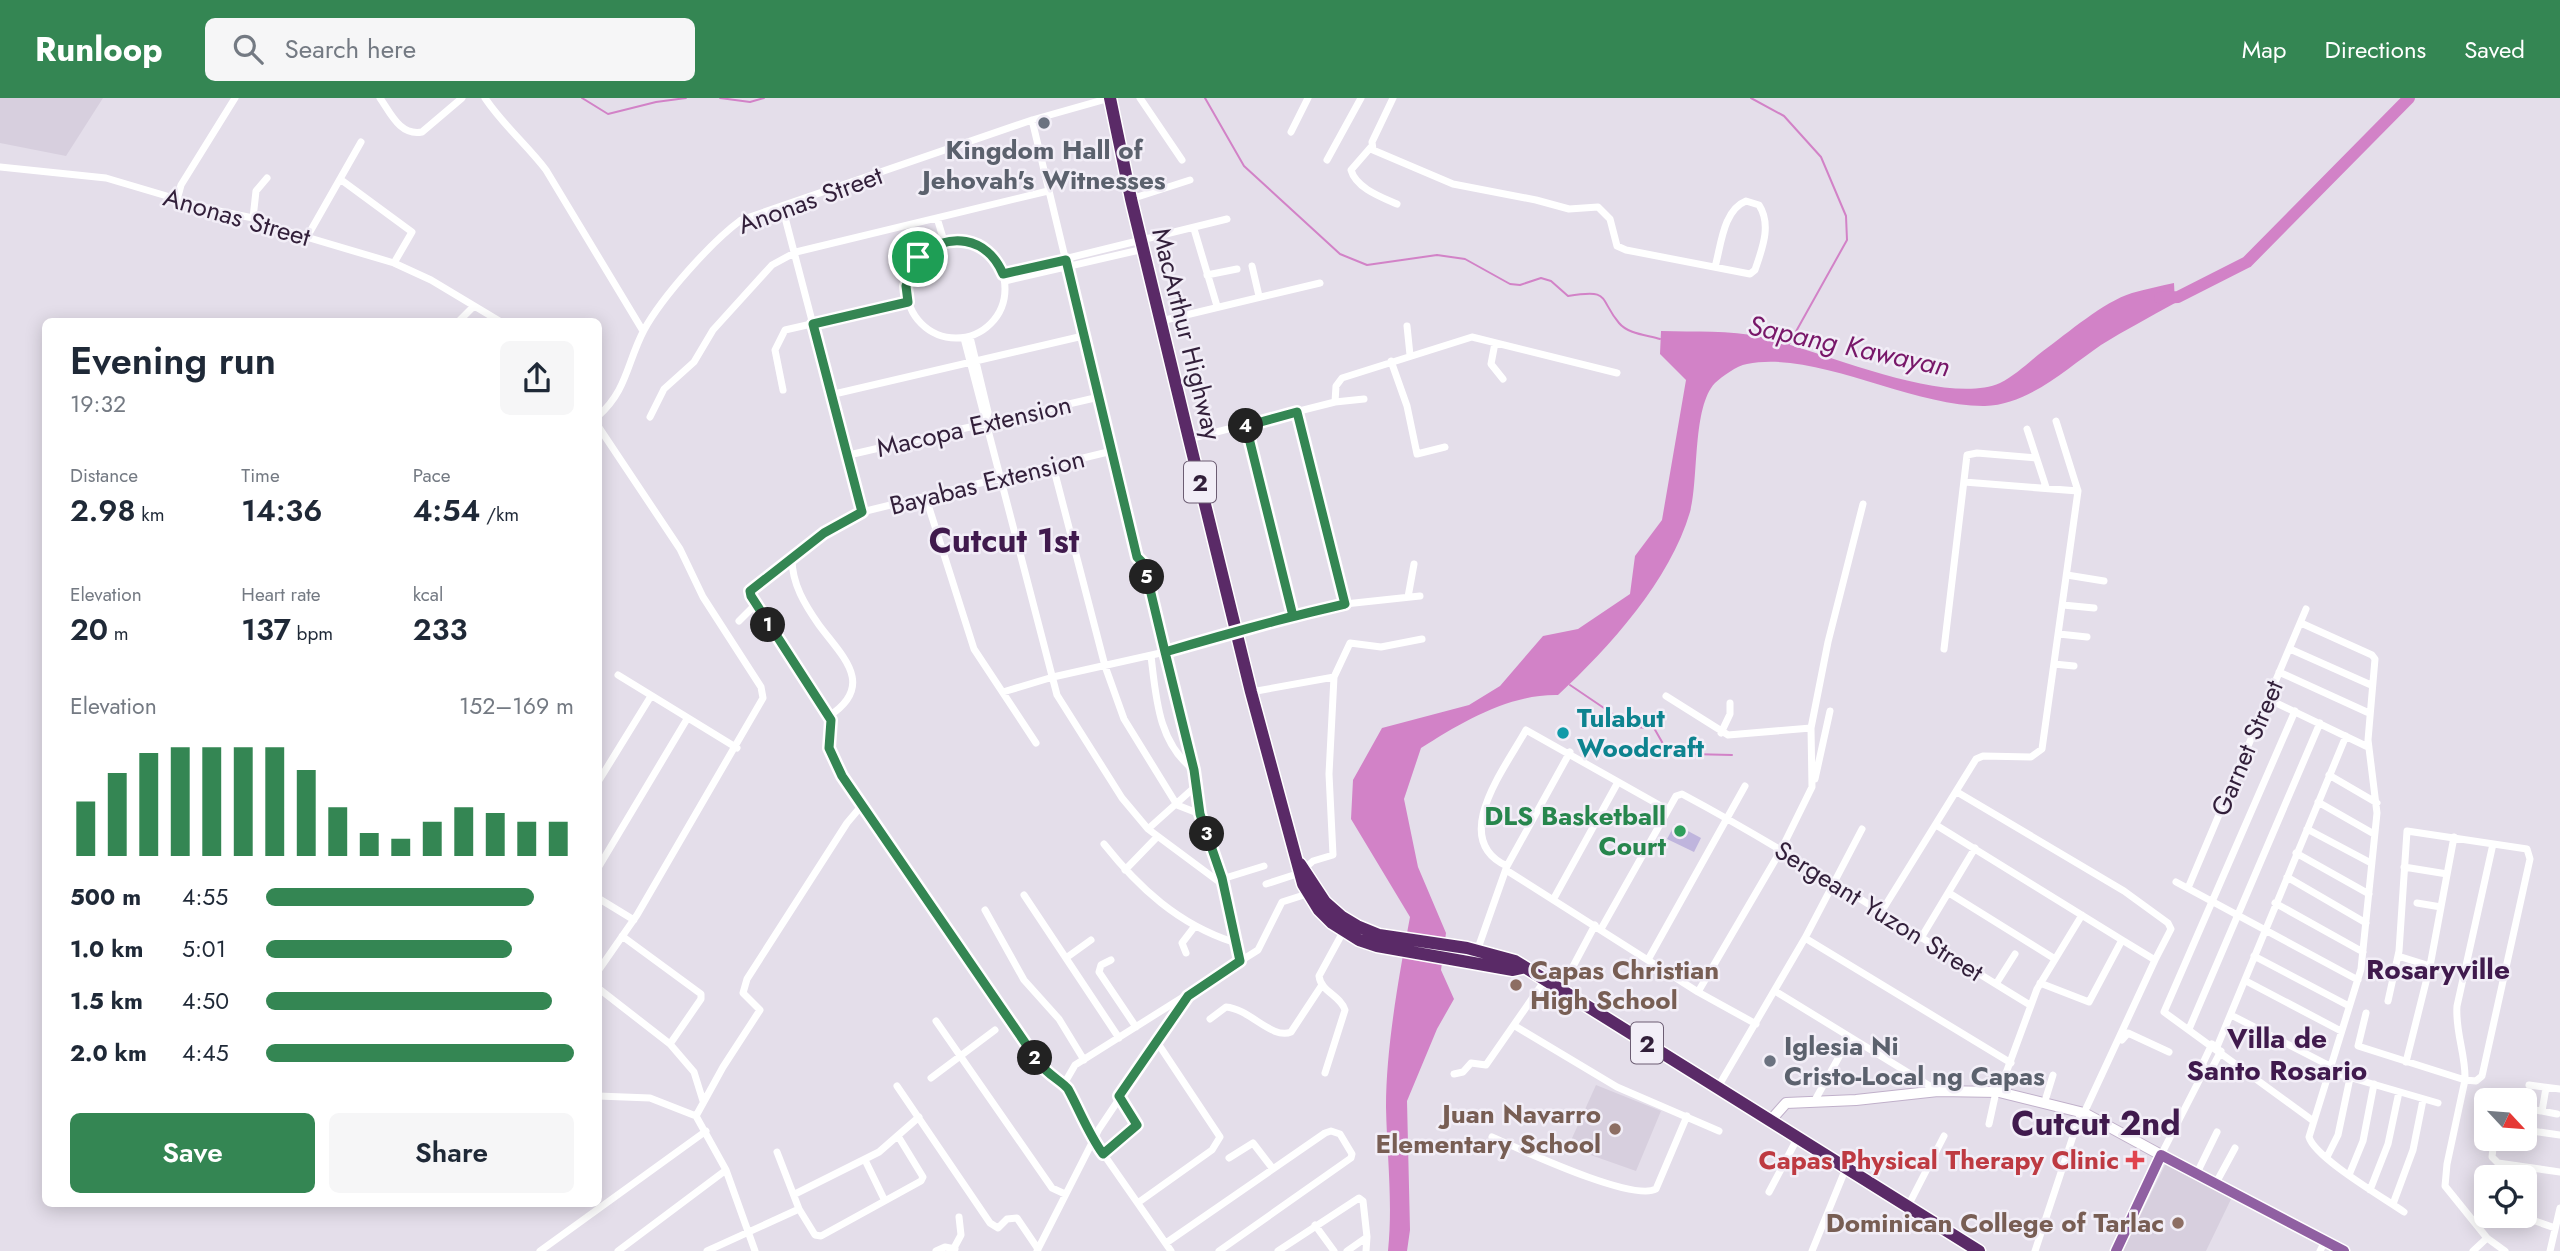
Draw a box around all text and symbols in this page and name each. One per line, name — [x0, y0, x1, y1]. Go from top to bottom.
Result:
search box — [205, 18, 695, 81]
text: Runloop — [35, 26, 163, 73]
icon: search — [229, 30, 267, 68]
text: Search here — [285, 30, 416, 68]
text: Map — [2242, 32, 2287, 67]
text: Directions — [2325, 32, 2426, 67]
text: Saved — [2464, 32, 2525, 67]
marker: Kingdom Hall of Jehovah's Witnesses — [1036, 115, 1052, 131]
place label: Kingdom Hall of Jehovah's Witnesses — [917, 131, 1166, 199]
street label: Anonas Street — [732, 156, 888, 244]
street label: Anonas Street — [159, 178, 316, 256]
street label: MacArthur Highway — [1142, 224, 1232, 445]
pin — [888, 227, 948, 287]
icon: arrive — [899, 238, 937, 276]
water label: Sapang Kawayan — [1744, 305, 1954, 387]
text: Evening run — [70, 333, 276, 388]
button: share — [500, 341, 574, 415]
street label: Macopa Extension — [873, 385, 1075, 467]
text: 19:32 — [70, 387, 126, 421]
pin: 4 — [1228, 408, 1264, 444]
text: 4 — [1239, 412, 1252, 439]
street label: Bayabas Extension — [885, 439, 1089, 525]
road number: 2 — [1184, 461, 1216, 502]
text: Distance — [70, 462, 138, 489]
text: Time — [241, 462, 280, 489]
text: Pace — [413, 462, 451, 489]
text: 2.98 — [70, 489, 136, 532]
text: 14:36 — [241, 489, 322, 532]
text: 4:54 — [413, 489, 480, 532]
text: km — [136, 501, 164, 528]
text: /km — [480, 501, 519, 528]
district label: Cutcut 1st — [929, 517, 1080, 564]
pin: 5 — [1130, 560, 1164, 594]
text: 5 — [1140, 563, 1153, 590]
text: Elevation — [70, 581, 142, 608]
text: Heart rate — [241, 581, 321, 608]
text: kcal — [413, 581, 443, 608]
text: 20 — [70, 608, 108, 651]
text: 137 — [241, 608, 291, 651]
text: 233 — [413, 608, 467, 651]
pin: 1 — [750, 608, 786, 642]
text: 1 — [763, 611, 772, 638]
text: m — [108, 620, 129, 647]
text: bpm — [291, 620, 333, 647]
street label: Garnet Street — [2201, 673, 2293, 822]
text: Elevation — [70, 689, 157, 723]
text: 152–169 m — [459, 689, 574, 723]
place label: Tulabut Woodcraft — [1577, 699, 1705, 767]
marker: Tulabut Woodcraft — [1555, 725, 1571, 741]
place label: DLS Basketball Court — [1484, 797, 1667, 865]
pin: 3 — [1190, 816, 1224, 852]
text: 3 — [1201, 820, 1212, 847]
marker: DLS Basketball Court — [1672, 823, 1688, 839]
street label: Sergeant Yuzon Street — [1767, 831, 1991, 991]
text: 500 m — [70, 880, 141, 914]
text: 4:55 — [182, 880, 228, 914]
text: 1.0 km — [70, 932, 143, 966]
text: 5:01 — [182, 932, 226, 966]
district label: Rosaryville — [2366, 949, 2510, 990]
place label: Capas Christian High School — [1530, 951, 1719, 1019]
marker: Capas Christian High School — [1508, 977, 1524, 993]
text: 1.5 km — [70, 984, 143, 1018]
text: 4:50 — [182, 984, 229, 1018]
district label: Villa de Santo Rosario — [2187, 1018, 2367, 1091]
road number: 2 — [1631, 1023, 1663, 1063]
place label: Iglesia Ni Cristo-Local ng Capas — [1784, 1027, 2045, 1095]
text: 2.0 km — [70, 1036, 147, 1070]
text: 4:45 — [182, 1036, 229, 1070]
pin: 2 — [1018, 1040, 1052, 1076]
text: 2 — [1028, 1044, 1041, 1071]
marker: Iglesia Ni Cristo-Local ng Capas — [1762, 1053, 1778, 1069]
north arrow — [2474, 1088, 2538, 1152]
map controls — [2474, 1088, 2537, 1228]
place label: Juan Navarro Elementary School — [1376, 1095, 1601, 1163]
district label: Cutcut 2nd — [2011, 1100, 2181, 1147]
button: Save — [70, 1113, 315, 1193]
button: Share — [329, 1113, 574, 1193]
marker: Juan Navarro Elementary School — [1607, 1121, 1623, 1137]
place label: Capas Physical Therapy Clinic — [1759, 1141, 2119, 1179]
marker: Capas Physical Therapy Clinic — [2125, 1150, 2145, 1170]
button: locate — [2474, 1165, 2537, 1228]
place label: Dominican College of Tarlac — [1826, 1204, 2164, 1242]
marker: Dominican College of Tarlac — [2170, 1215, 2186, 1231]

